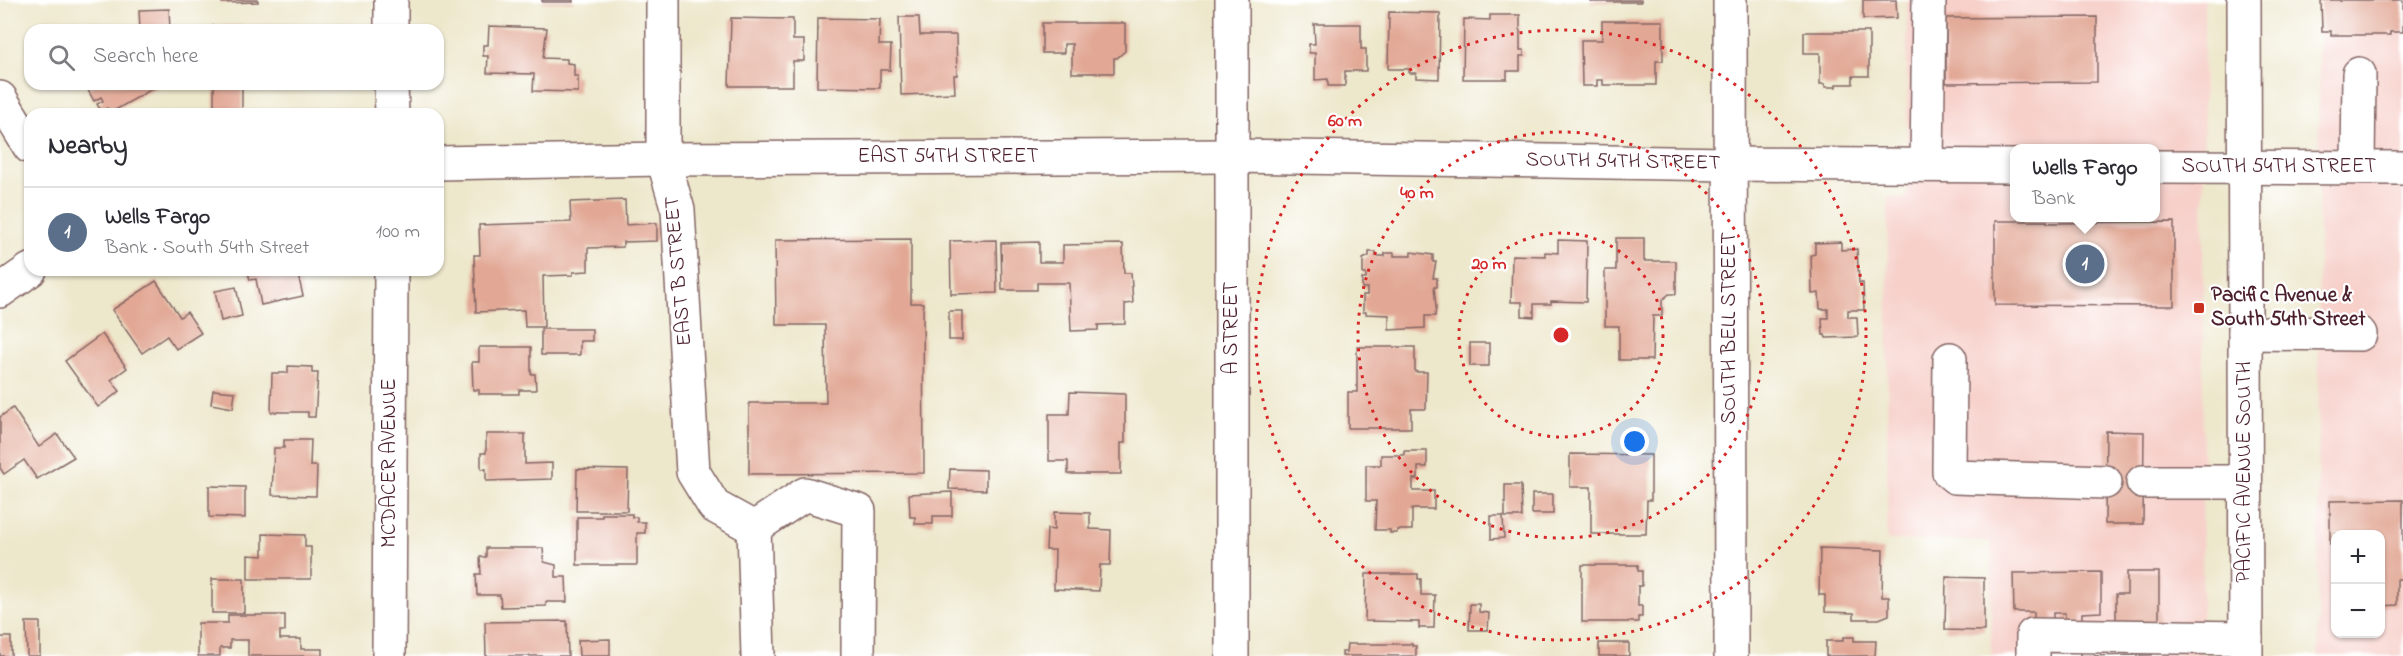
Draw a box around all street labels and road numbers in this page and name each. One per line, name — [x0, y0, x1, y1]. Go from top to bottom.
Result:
street label: EAST 54TH STREET — [857, 142, 1039, 172]
street label: SOUTH 54TH STREET — [1525, 145, 1721, 179]
street label: SOUTH 54TH STREET — [2182, 152, 2376, 182]
street label: EAST B STREET — [658, 195, 700, 347]
street label: SOUTH BELL STREET — [1715, 232, 1745, 424]
street label: A STREET — [1217, 282, 1247, 374]
street label: PACIFIC AVENUE SOUTH — [2230, 361, 2260, 583]
street label: MCDACER AVENUE — [375, 378, 405, 548]

